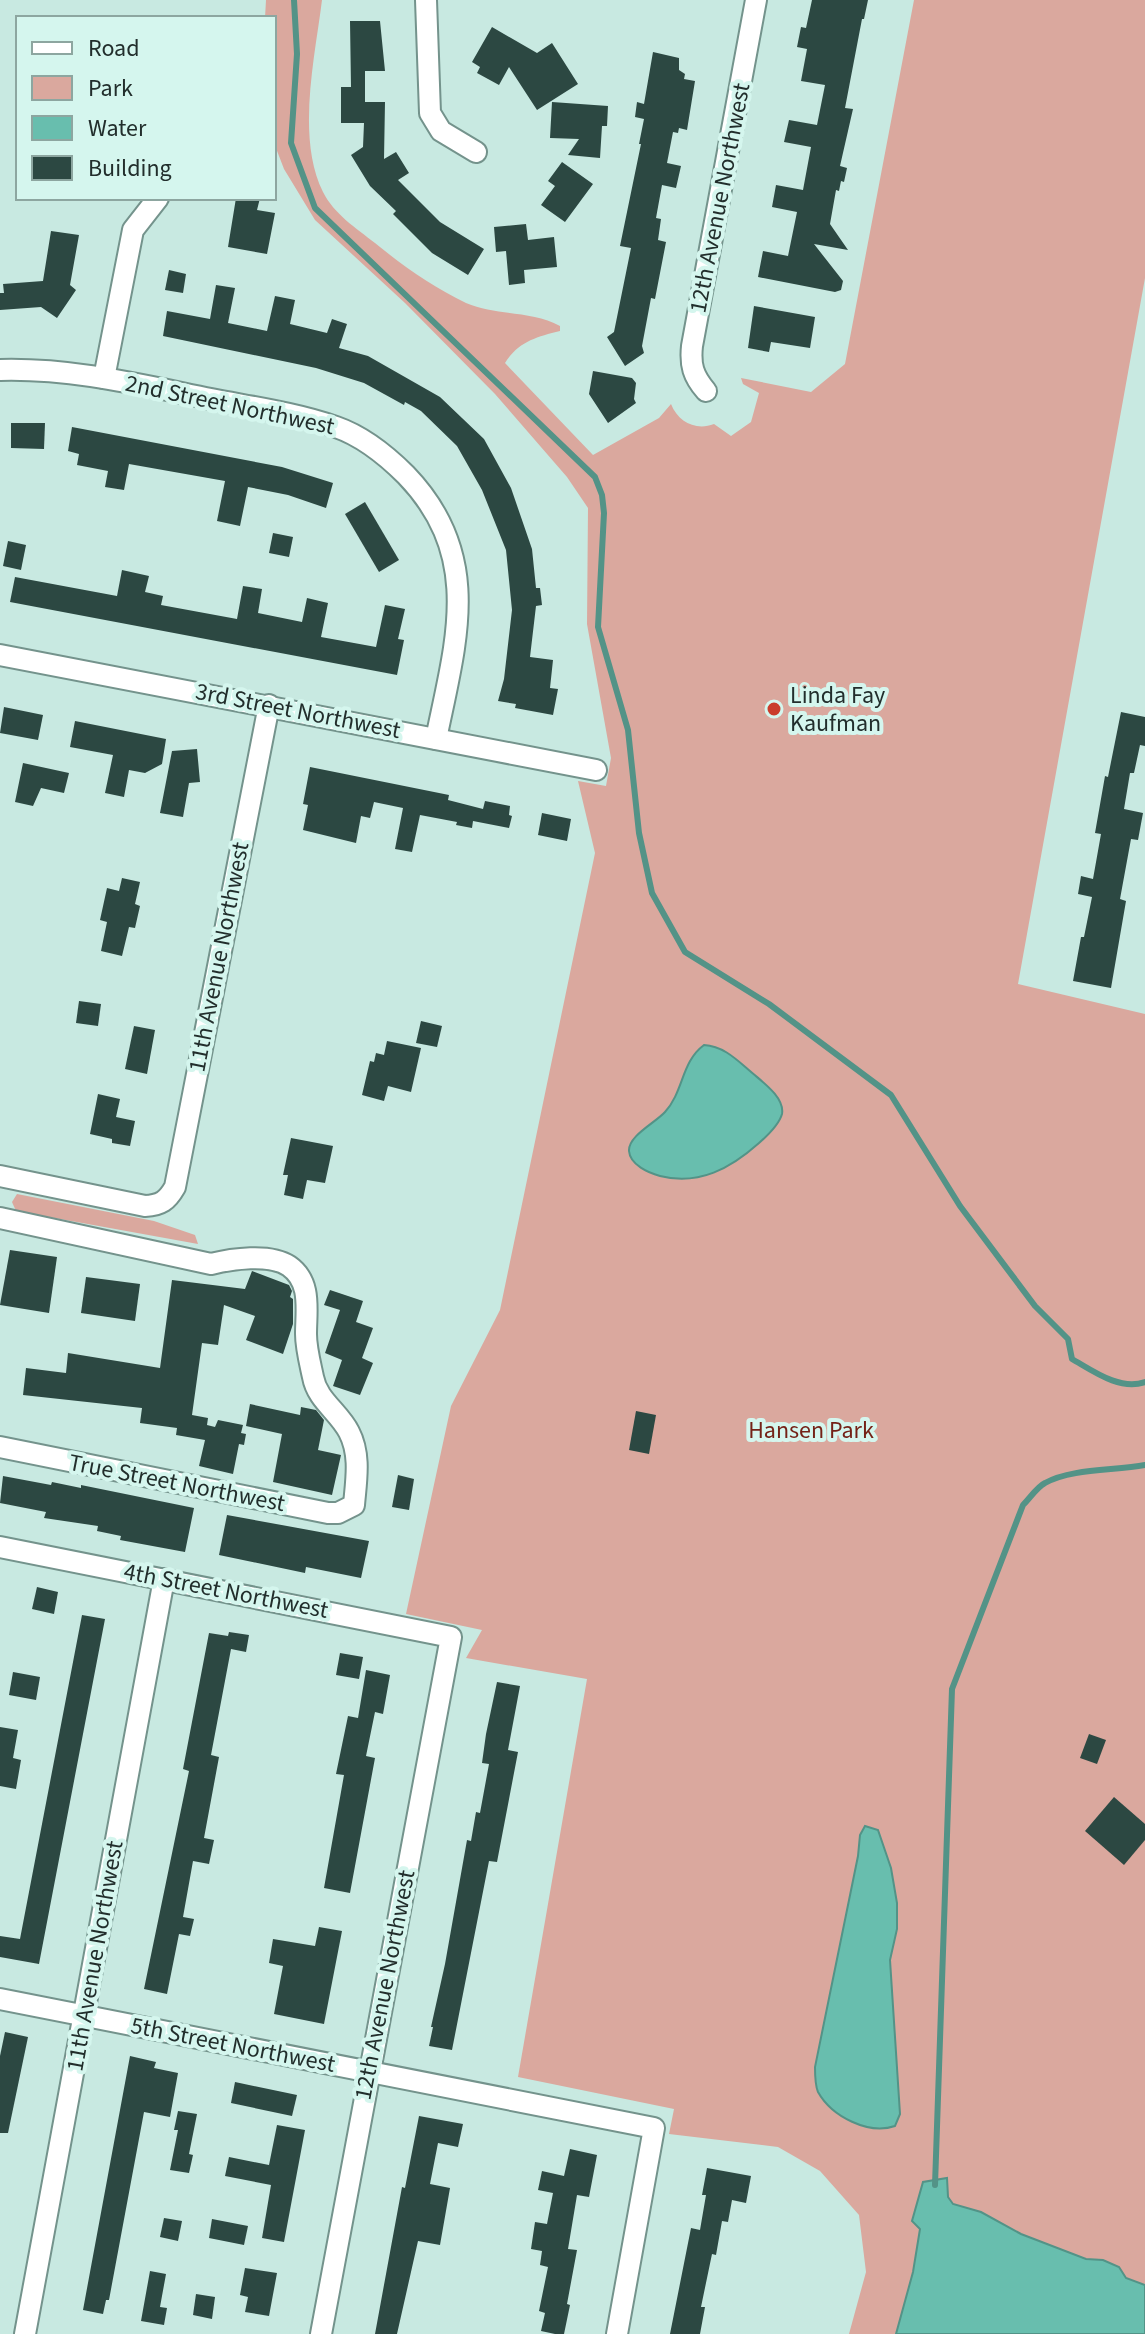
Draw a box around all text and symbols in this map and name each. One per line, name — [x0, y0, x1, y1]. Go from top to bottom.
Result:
legend — [16, 16, 276, 200]
text: Road — [88, 31, 140, 66]
text: Park — [88, 71, 133, 106]
street label: 12th Avenue Northwest — [681, 80, 759, 316]
text: Water — [88, 111, 147, 146]
text: Building — [88, 151, 172, 186]
street label: 2nd Street Northwest — [122, 366, 338, 444]
street label: 3rd Street Northwest — [193, 674, 403, 748]
place label: Linda Fay Kaufman — [790, 678, 885, 741]
marker: Linda Fay Kaufman — [765, 700, 783, 718]
street label: 11th Avenue Northwest — [180, 839, 258, 1075]
park label: Hansen Park — [748, 1413, 874, 1448]
street label: True Street Northwest — [66, 1445, 288, 1521]
street label: 4th Street Northwest — [121, 1554, 331, 1628]
street label: 11th Avenue Northwest — [58, 1838, 132, 2074]
street label: 12th Avenue Northwest — [346, 1867, 424, 2103]
street label: 5th Street Northwest — [128, 2008, 338, 2082]

